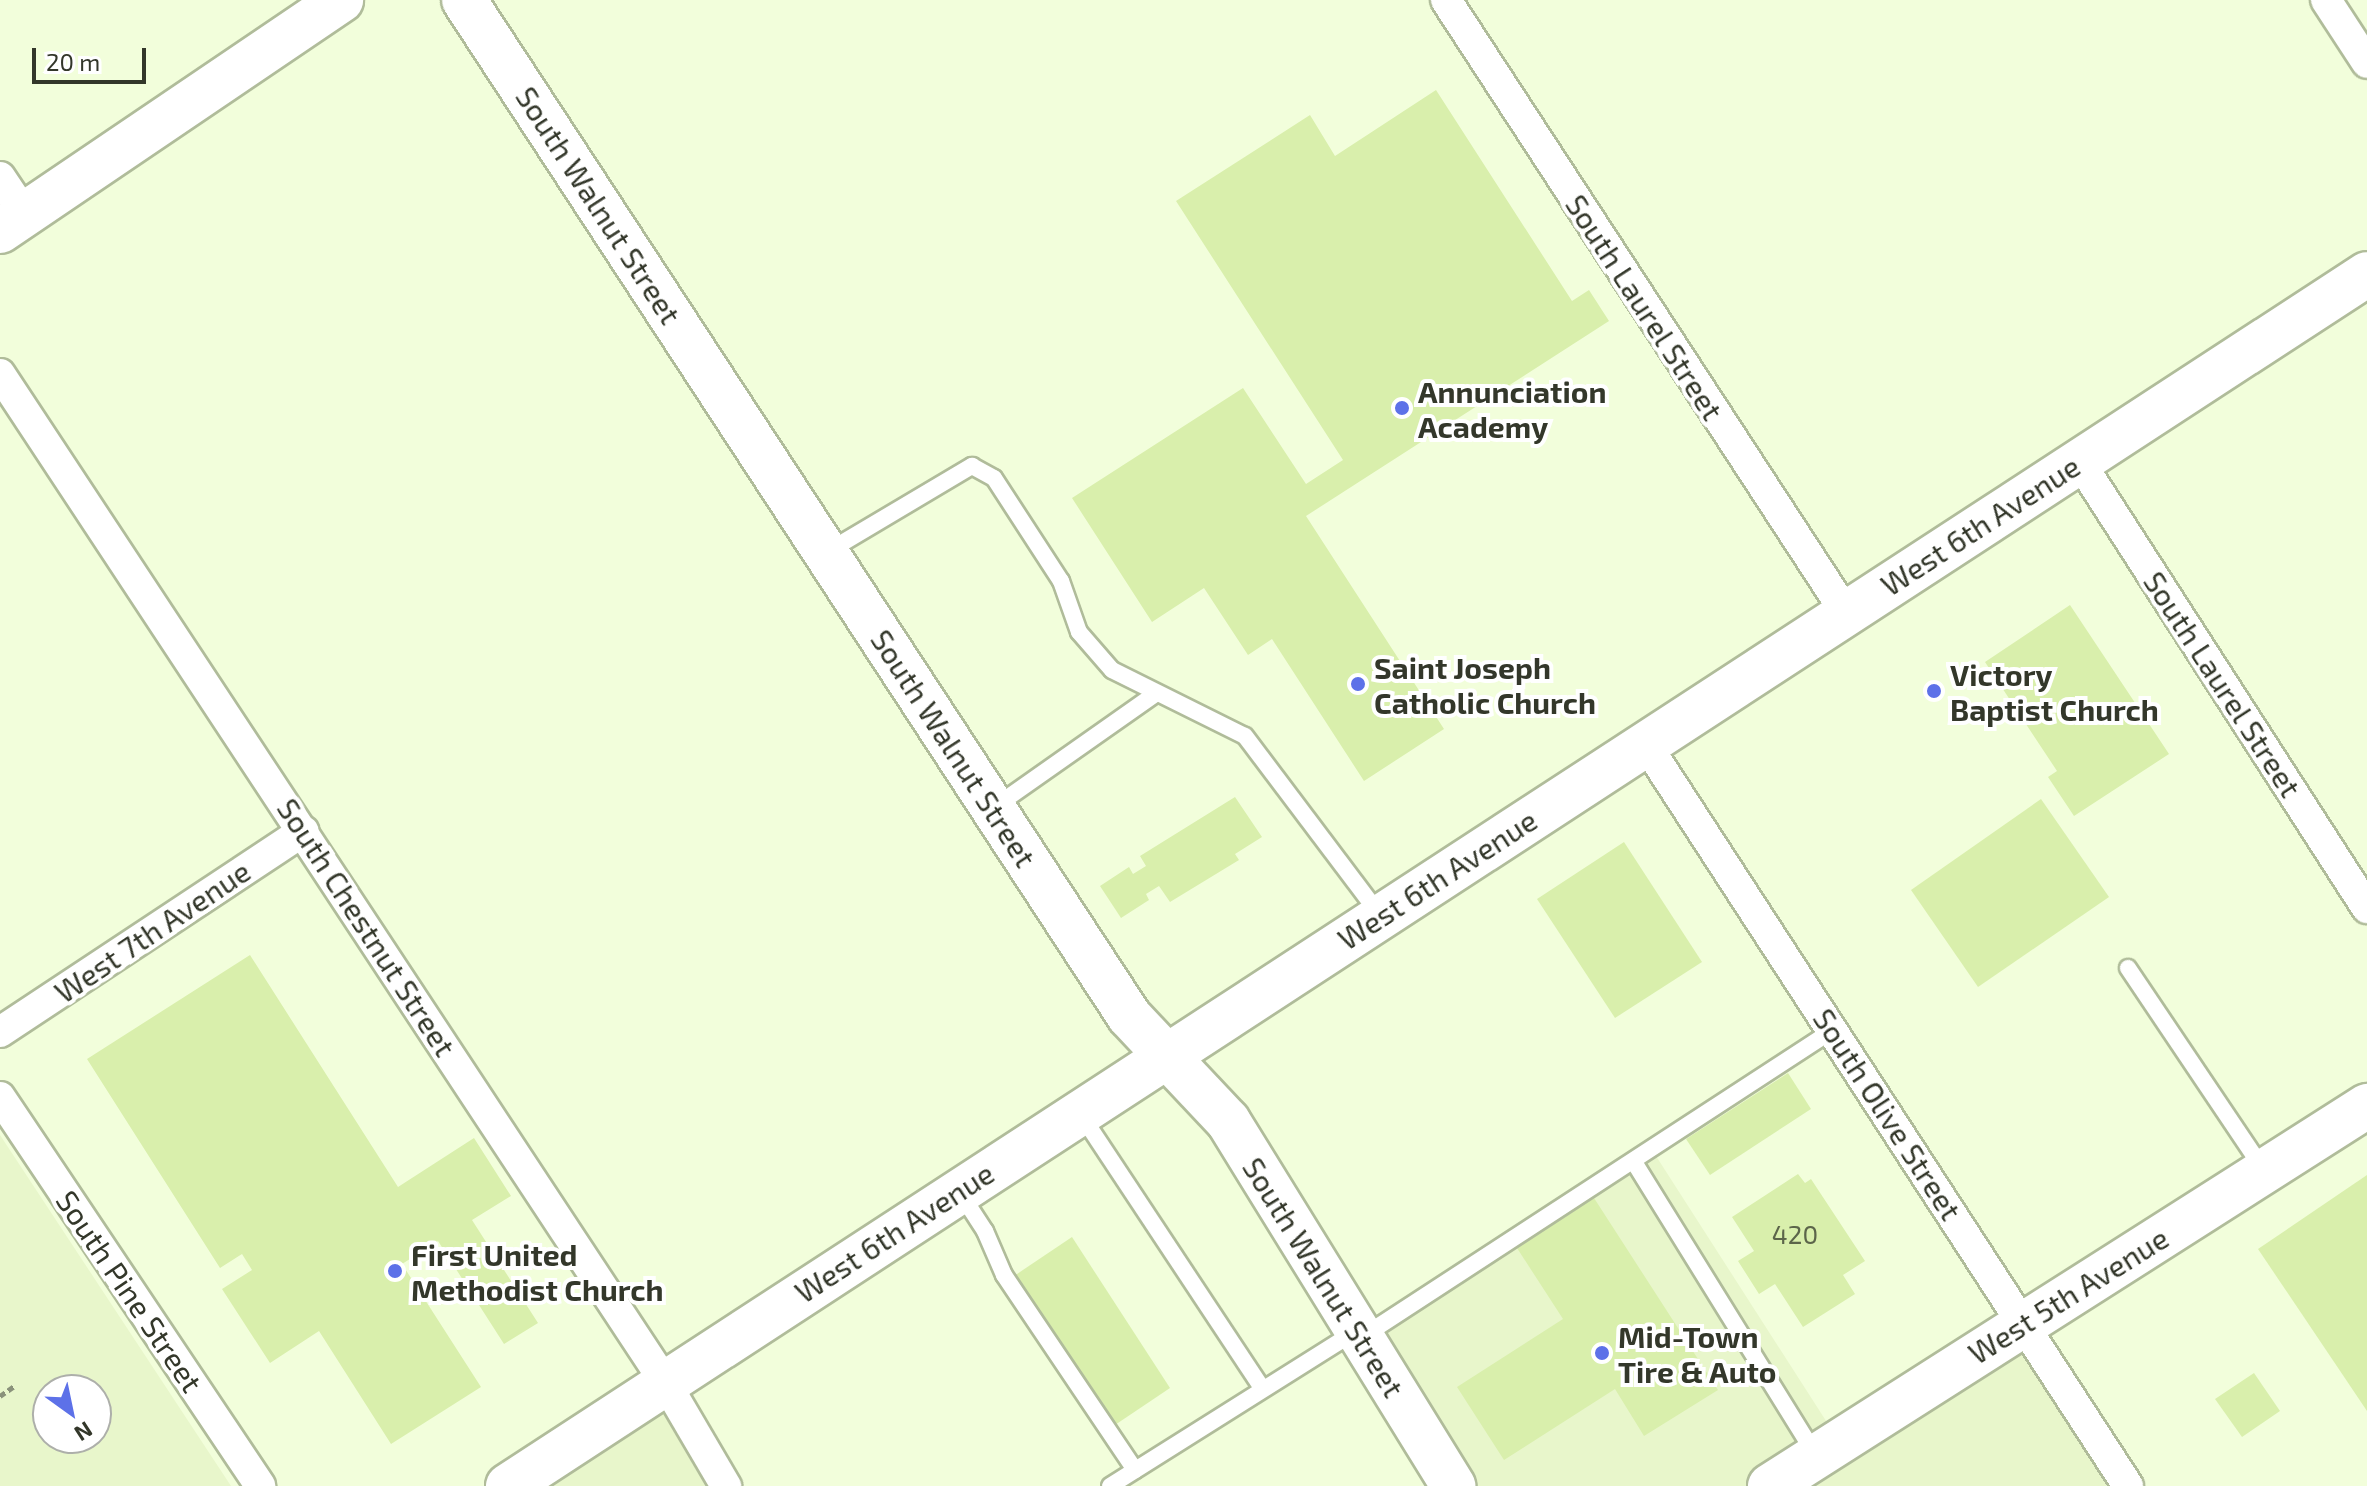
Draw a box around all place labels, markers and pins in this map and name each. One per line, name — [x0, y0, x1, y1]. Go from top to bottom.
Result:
place label: Annunciation Academy — [1418, 373, 1606, 444]
marker: Annunciation Academy — [1393, 399, 1411, 417]
place label: Saint Joseph Catholic Church — [1374, 649, 1596, 720]
place label: Victory Baptist Church — [1950, 656, 2159, 726]
marker: Saint Joseph Catholic Church — [1349, 675, 1367, 693]
marker: Victory Baptist Church — [1925, 682, 1943, 700]
place label: First United Methodist Church — [411, 1236, 664, 1306]
marker: First United Methodist Church — [386, 1262, 404, 1280]
place label: Mid-Town Tire & Auto — [1618, 1318, 1777, 1388]
marker: Mid-Town Tire & Auto — [1593, 1344, 1611, 1362]

